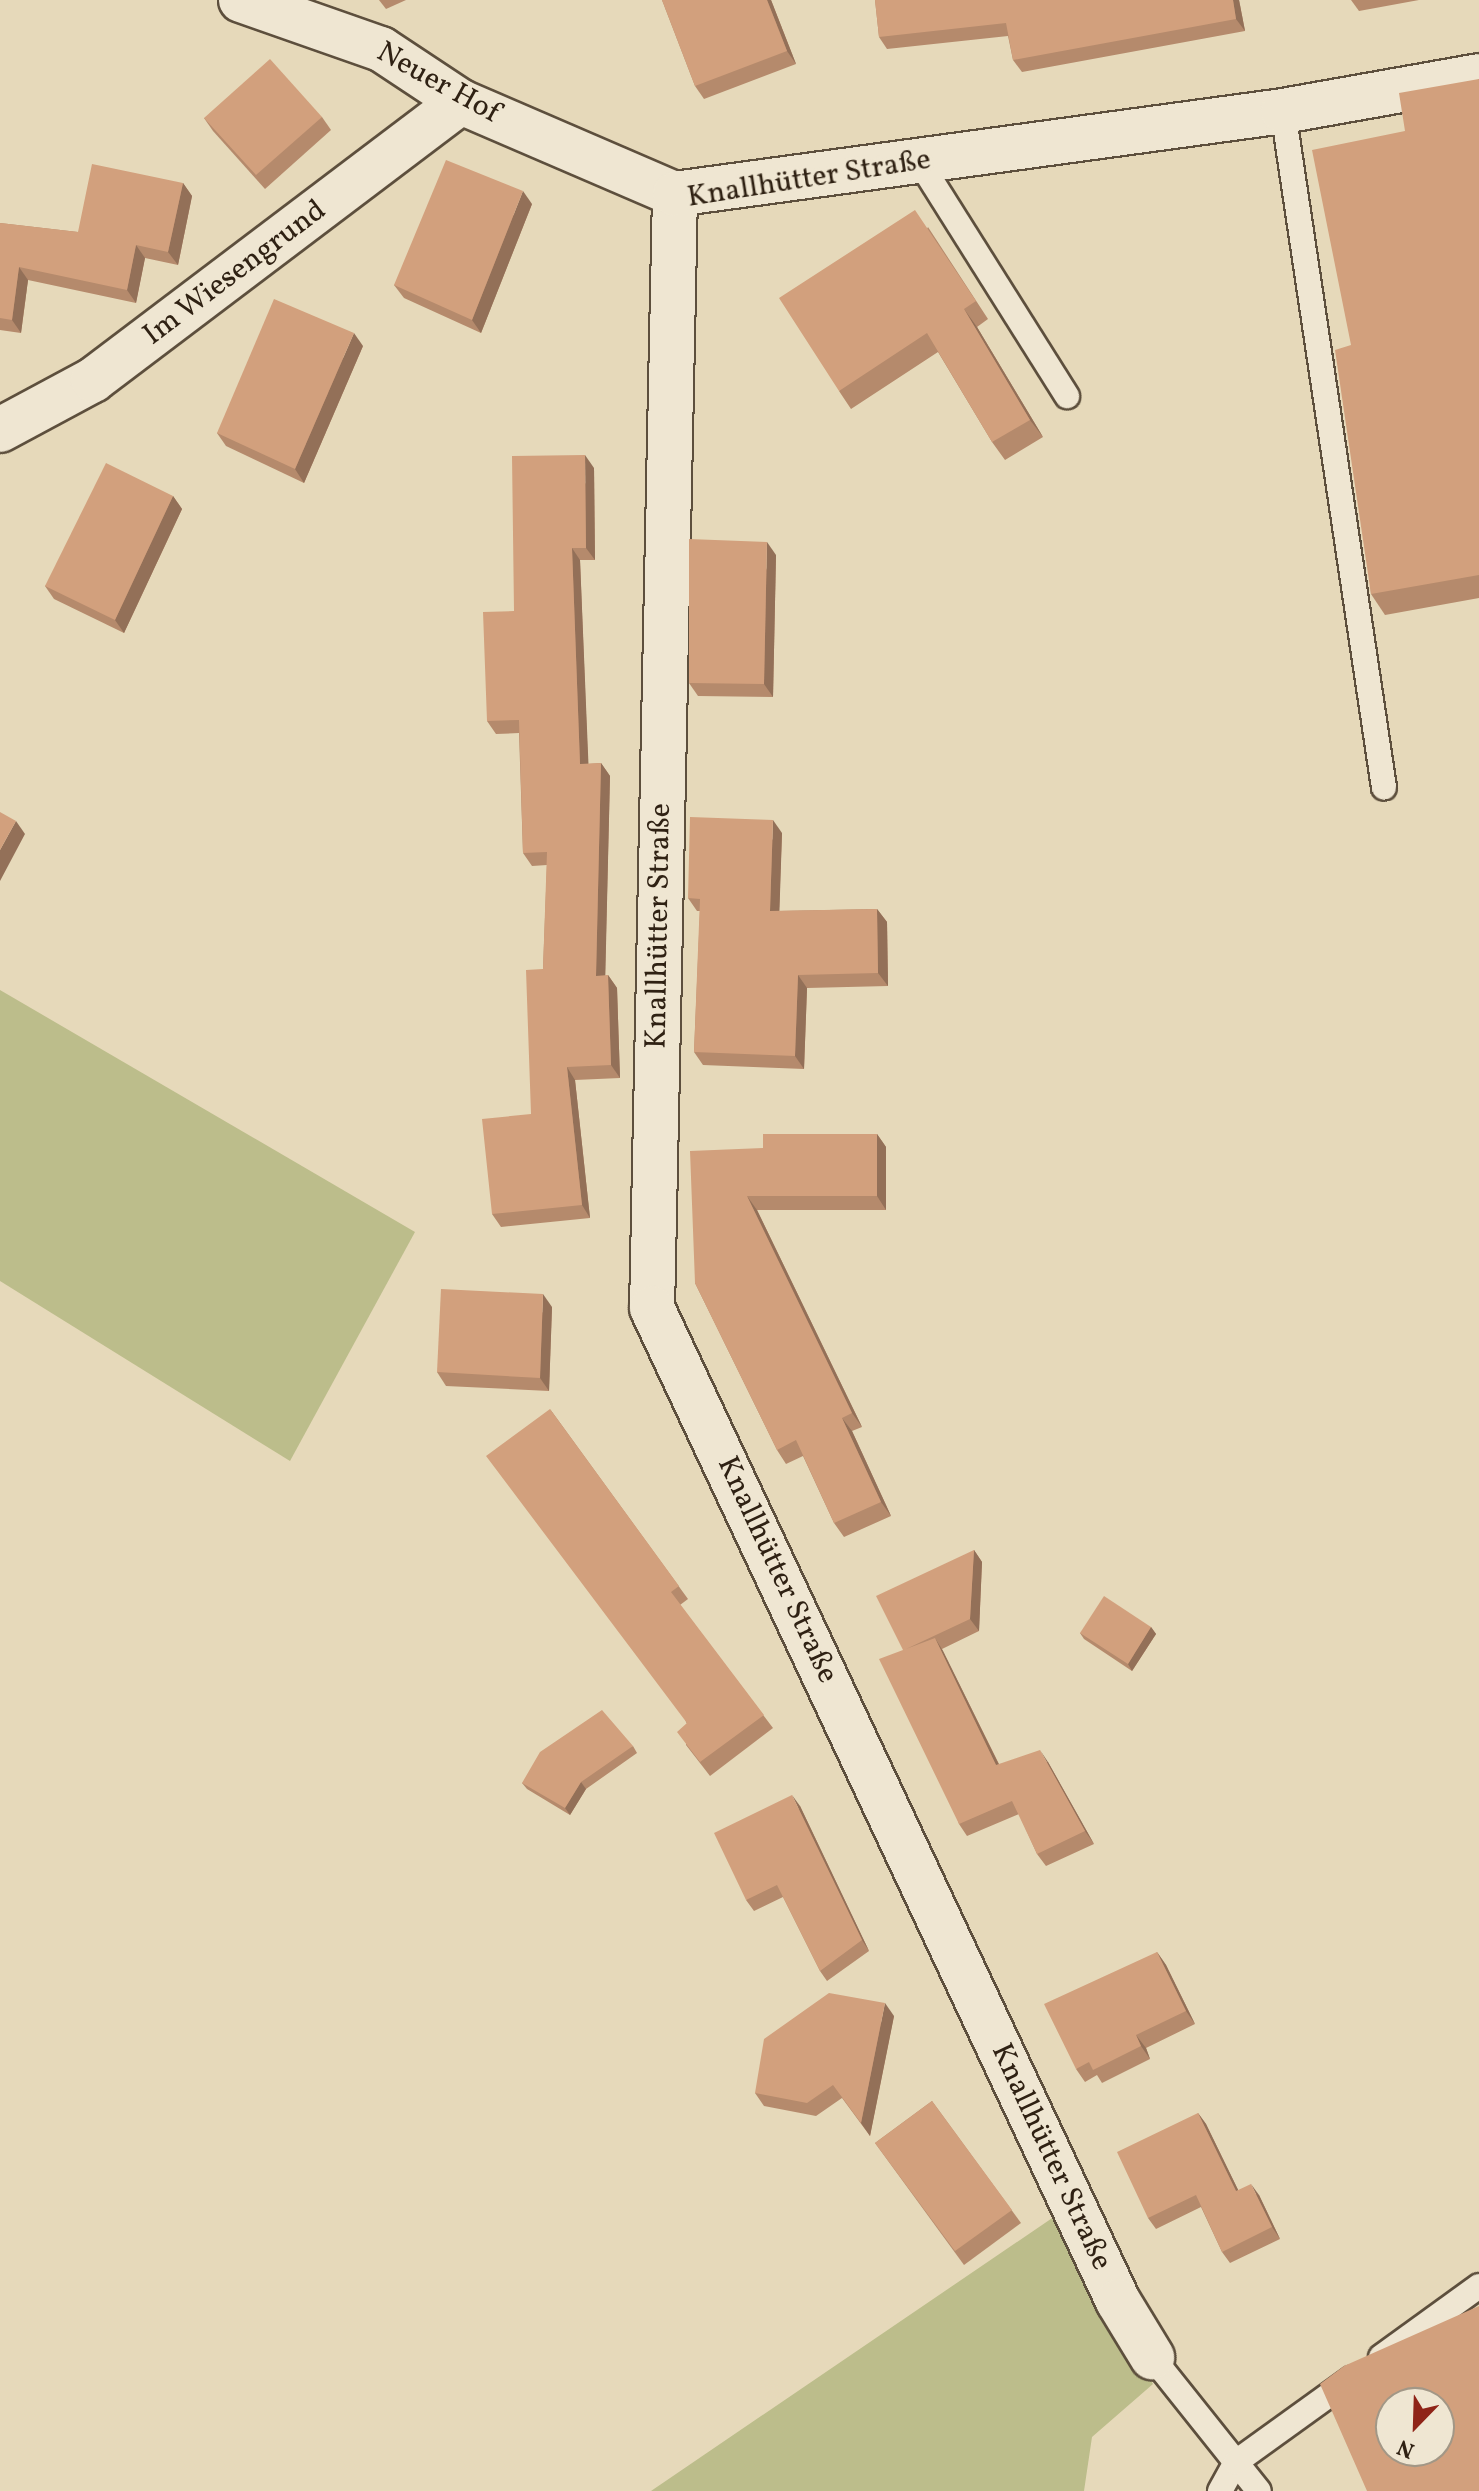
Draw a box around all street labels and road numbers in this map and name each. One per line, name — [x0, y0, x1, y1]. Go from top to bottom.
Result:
street label: Neuer Hof — [370, 35, 506, 131]
street label: Knallhütter Straße — [685, 142, 933, 216]
street label: Im Wiesengrund — [136, 192, 334, 354]
street label: Knallhütter Straße — [639, 803, 679, 1049]
street label: Knallhütter Straße — [709, 1451, 845, 1689]
street label: Knallhütter Straße — [983, 2038, 1119, 2276]

